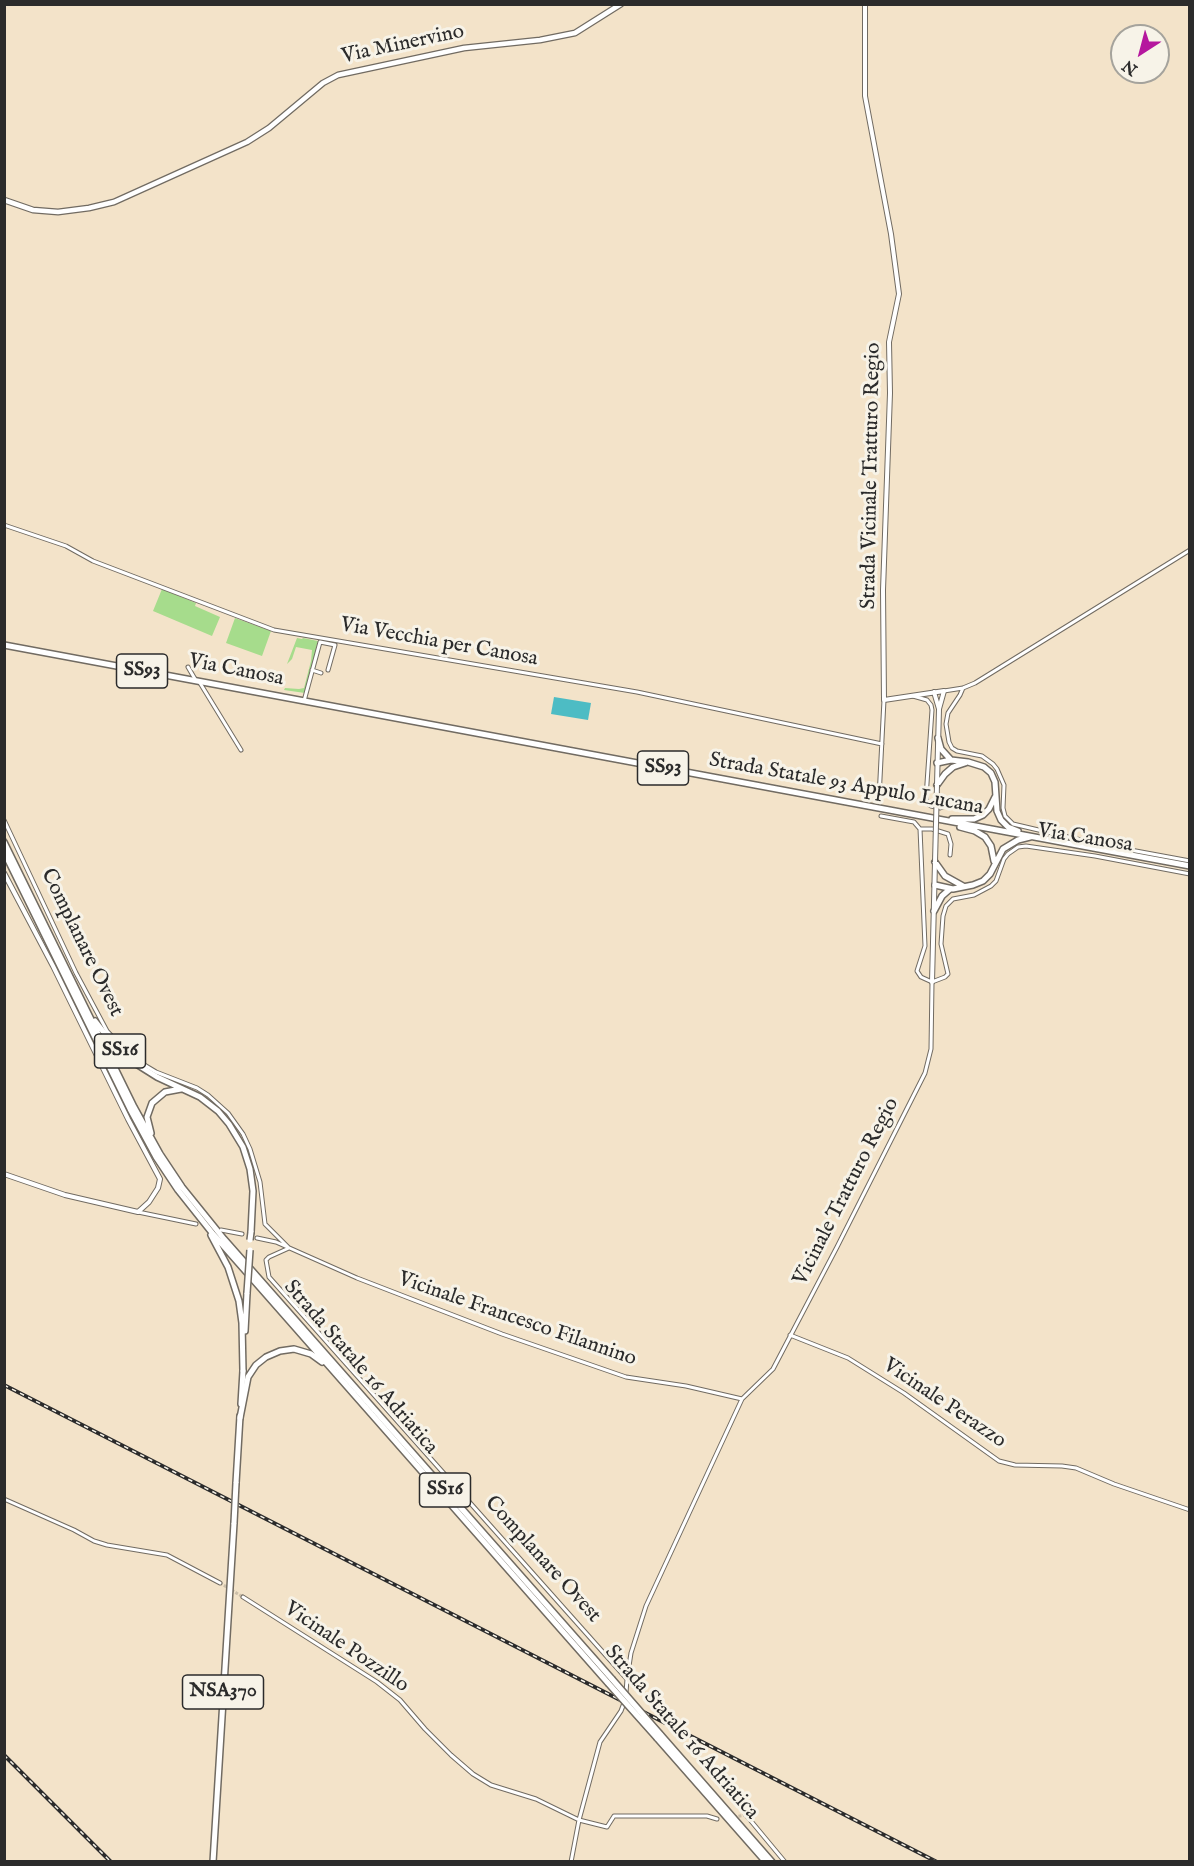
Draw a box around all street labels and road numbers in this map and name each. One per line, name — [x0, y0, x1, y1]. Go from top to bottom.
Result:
street label: Via Minervino — [340, 20, 466, 70]
street label: Strada Vicinale Tratturo Regio — [857, 342, 887, 610]
street label: Via Vecchia per Canosa — [338, 613, 540, 673]
street label: Via Canosa — [186, 649, 286, 693]
road number: SS93 — [116, 654, 168, 688]
street label: Strada Statale 93 Appulo Lucana — [707, 748, 985, 822]
road number: SS93 — [638, 751, 688, 785]
street label: Via Canosa — [1036, 819, 1134, 859]
street label: Complanare Ovest — [34, 865, 128, 1021]
road number: SS16 — [94, 1034, 146, 1068]
street label: Vicinale Tratturo Regio — [789, 1094, 905, 1290]
street label: Vicinale Francesco Filannino — [395, 1267, 639, 1373]
street label: Strada Statale 16 Adriatica — [277, 1276, 443, 1460]
street label: Vicinale Perazzo — [878, 1354, 1010, 1454]
road number: SS16 — [420, 1473, 470, 1507]
street label: Complanare Ovest — [479, 1491, 605, 1629]
street label: Vicinale Pozzillo — [279, 1597, 413, 1699]
street label: Strada Statale 16 Adriatica — [598, 1641, 764, 1825]
road number: NSA370 — [182, 1675, 264, 1709]

